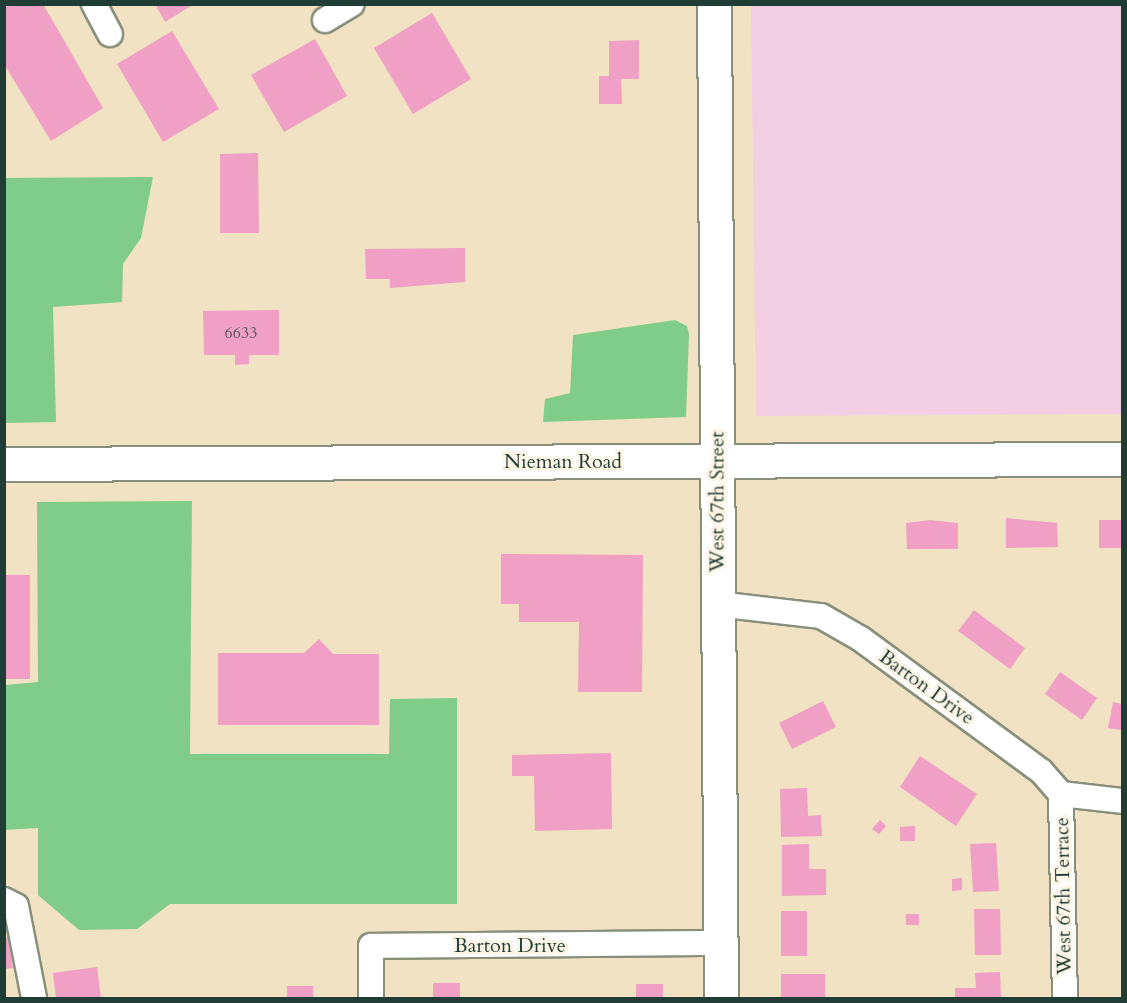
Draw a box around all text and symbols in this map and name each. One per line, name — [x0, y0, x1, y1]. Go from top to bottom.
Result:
house number: 6633 — [225, 323, 257, 343]
street label: West 67th Street — [705, 432, 729, 572]
street label: Nieman Road — [504, 449, 622, 473]
street label: Barton Drive — [875, 644, 979, 730]
street label: West 67th Terrace — [1050, 817, 1076, 975]
street label: Barton Drive — [454, 933, 566, 957]

